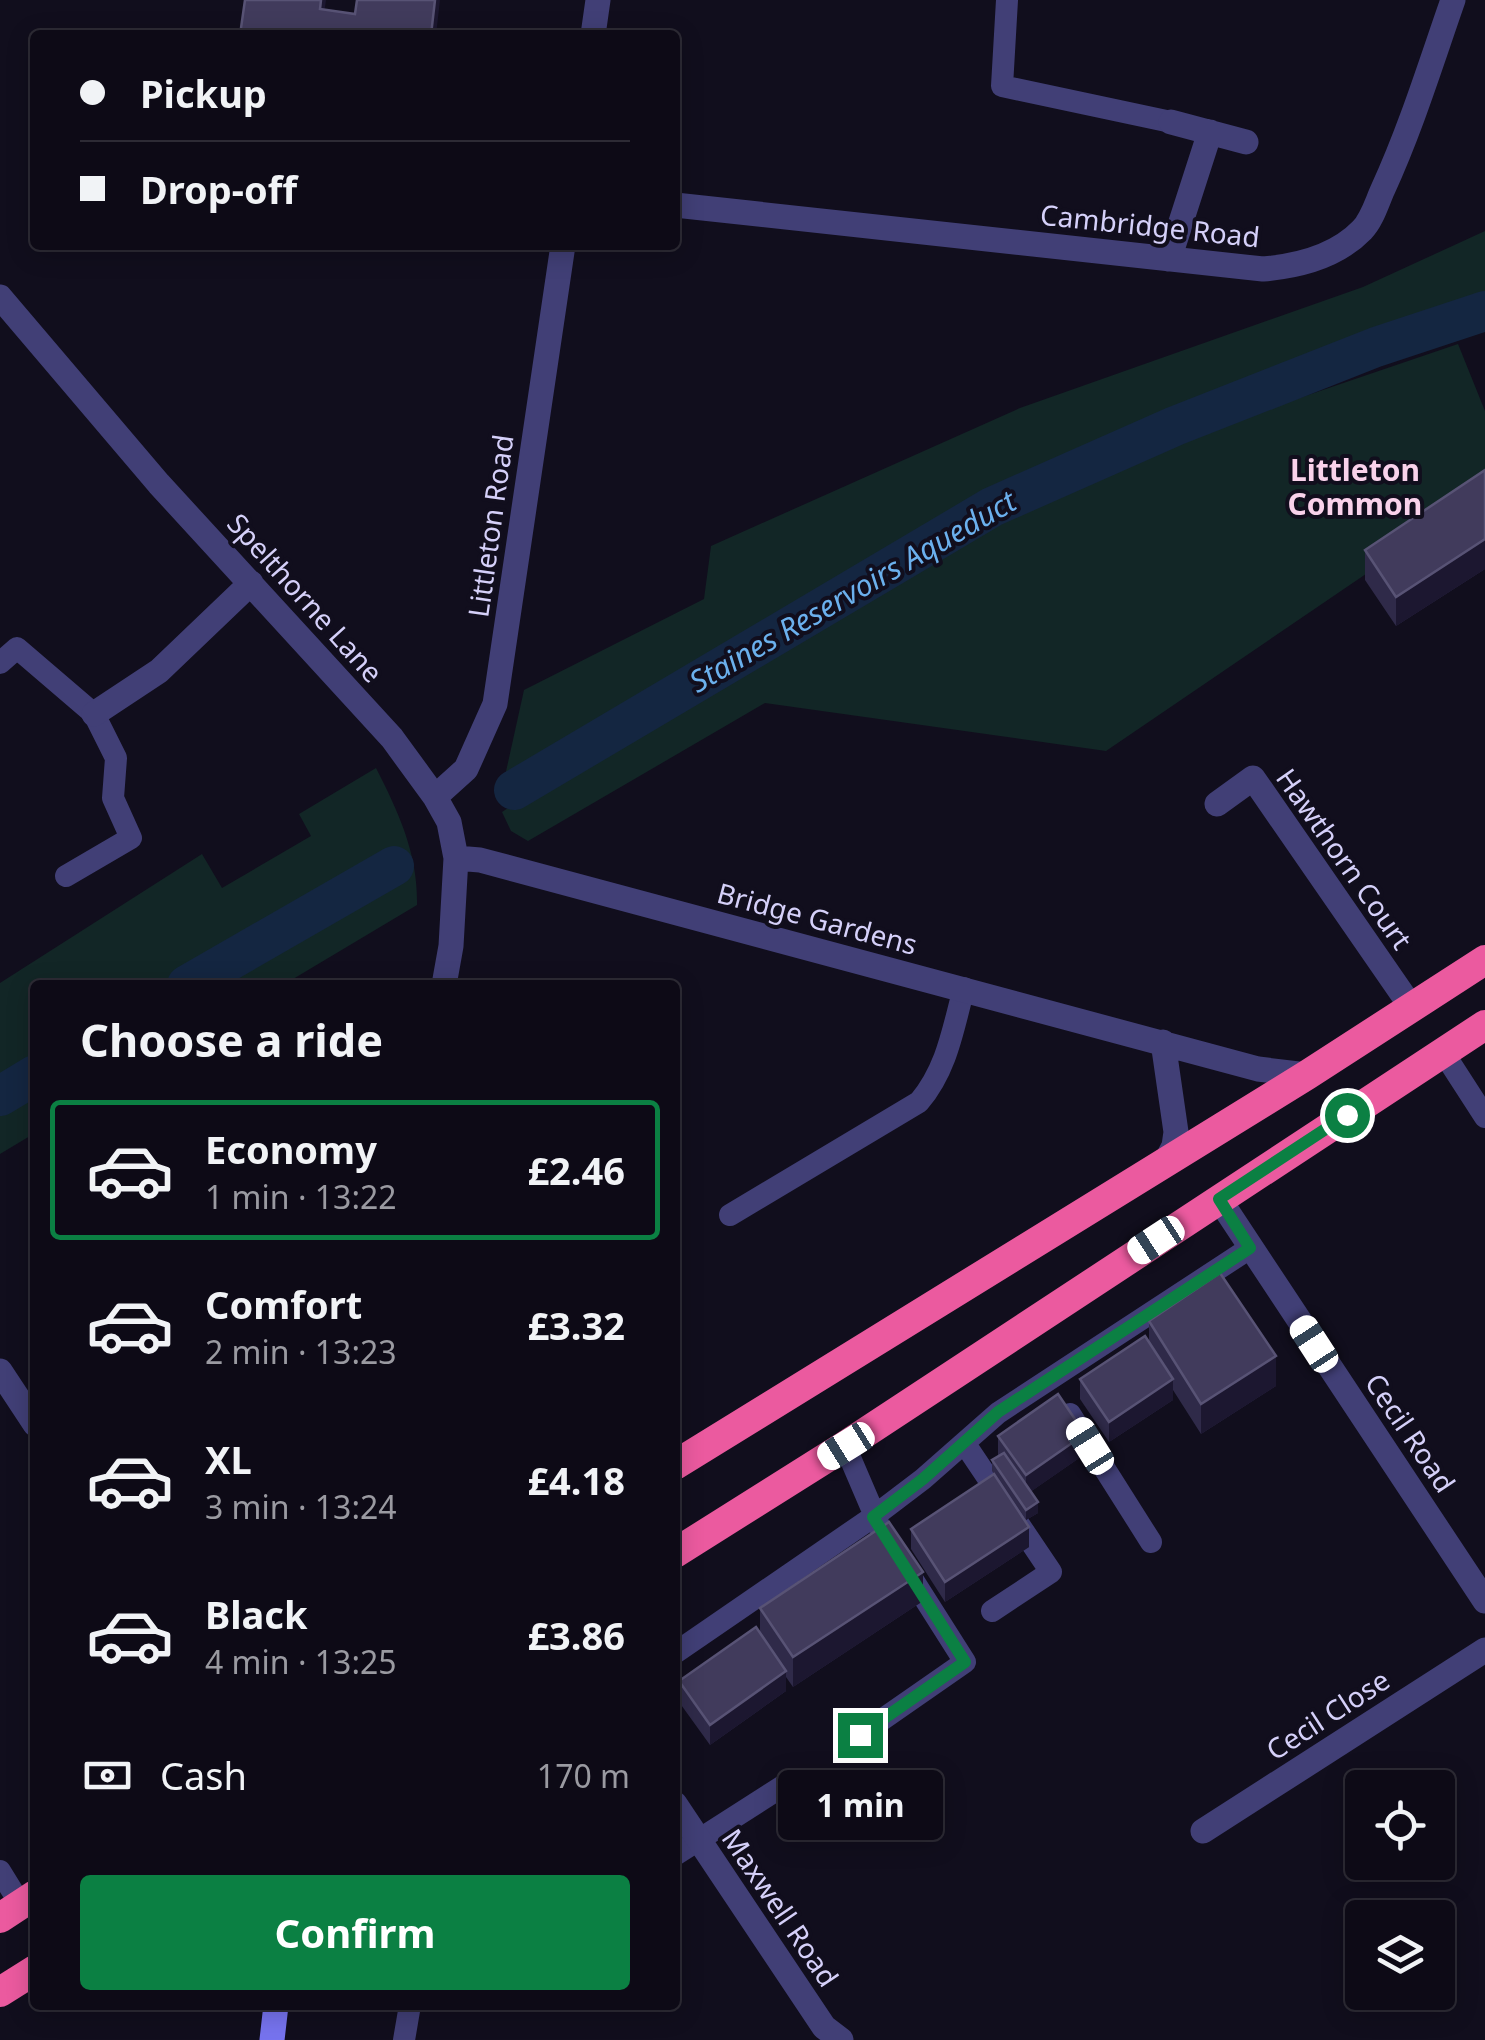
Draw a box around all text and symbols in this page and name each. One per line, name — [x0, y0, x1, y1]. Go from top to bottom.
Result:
text: Pickup — [140, 67, 267, 119]
text: Drop-off — [140, 163, 297, 215]
street label: Cambridge Road — [1039, 195, 1262, 255]
street label: Littleton Road — [458, 432, 522, 620]
district label: Littleton Common — [1288, 449, 1422, 524]
water label: Staines Reservoirs Aqueduct — [681, 480, 1024, 701]
street label: Spelthorne Lane — [220, 505, 392, 690]
street label: Hawthorn Court — [1268, 760, 1421, 956]
street label: Bridge Gardens — [713, 873, 921, 963]
text: Choose a ride — [80, 1009, 383, 1070]
route start — [1325, 1093, 1370, 1138]
text: Economy — [205, 1123, 377, 1175]
icon: car — [85, 1125, 175, 1215]
text: £2.46 — [527, 1144, 625, 1196]
text: 1 min · 13:22 — [205, 1175, 397, 1218]
car — [1123, 1211, 1189, 1269]
text: Comfort — [205, 1278, 362, 1330]
icon: car — [85, 1280, 175, 1370]
text: £3.32 — [527, 1299, 625, 1351]
car — [1285, 1311, 1343, 1377]
text: 2 min · 13:23 — [205, 1330, 397, 1373]
street label: Cecil Road — [1357, 1365, 1465, 1499]
car — [1061, 1413, 1119, 1479]
car — [813, 1417, 879, 1475]
text: XL — [205, 1433, 252, 1485]
icon: car — [85, 1435, 175, 1525]
text: £4.18 — [527, 1454, 625, 1506]
text: 3 min · 13:24 — [205, 1485, 397, 1528]
text: Black — [205, 1588, 308, 1640]
icon: car — [85, 1590, 175, 1680]
text: £3.86 — [527, 1609, 625, 1661]
text: 4 min · 13:25 — [205, 1640, 397, 1683]
street label: Cecil Close — [1259, 1660, 1396, 1768]
route end — [838, 1713, 883, 1758]
icon: cash — [80, 1748, 135, 1803]
text: Cash — [160, 1749, 247, 1801]
text: 170 m — [537, 1754, 630, 1797]
callout: 1 min — [778, 1770, 942, 1840]
map controls — [1345, 1770, 1455, 2010]
button: locate — [1345, 1770, 1455, 1880]
text: 1 min — [816, 1783, 905, 1826]
street label: Maxwell Road — [714, 1821, 848, 1994]
button: Confirm — [80, 1875, 630, 1990]
button: layers — [1345, 1900, 1455, 2010]

